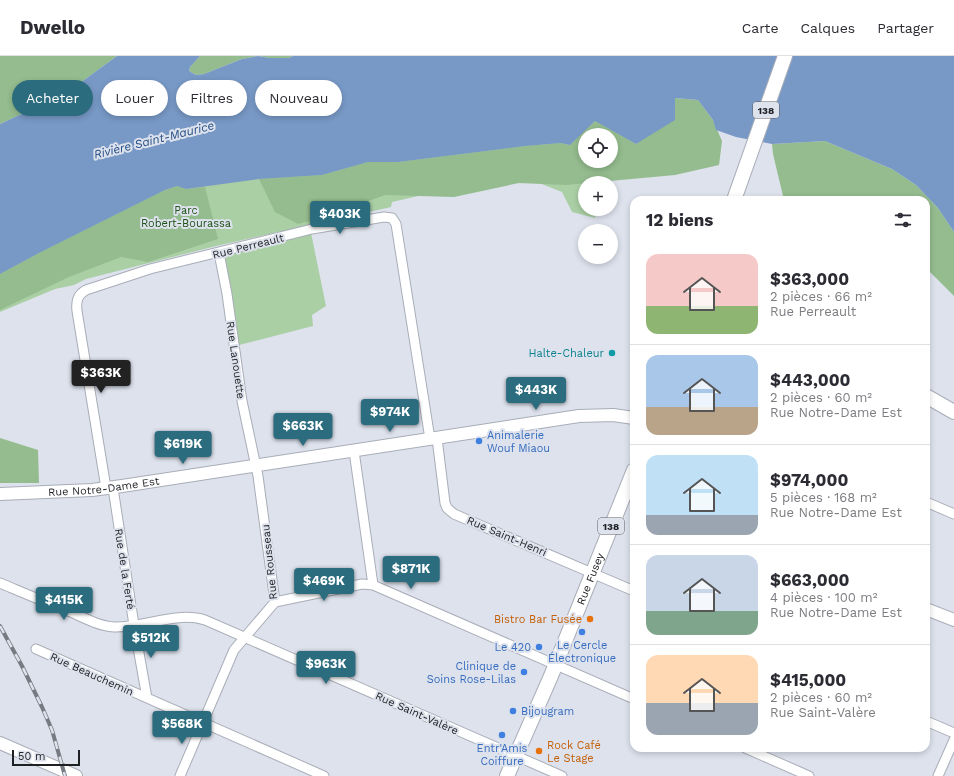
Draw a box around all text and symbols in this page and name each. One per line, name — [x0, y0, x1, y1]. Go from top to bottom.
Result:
text: Dwello — [20, 16, 85, 39]
text: Carte — [742, 20, 779, 36]
text: Calques — [801, 20, 855, 36]
text: Partager — [877, 20, 934, 36]
chip: Acheter — [12, 80, 93, 116]
chip: Louer — [101, 80, 168, 116]
chip: Filtres — [176, 80, 247, 116]
chip: Nouveau — [255, 80, 342, 116]
road number: 138 — [753, 102, 779, 118]
water label: Rivière Saint-Maurice — [92, 118, 216, 162]
map controls — [578, 128, 618, 264]
button: locate — [578, 128, 618, 168]
button: + — [578, 176, 618, 216]
pin: $403K — [312, 201, 368, 235]
park label: Parc Robert-Bourassa — [141, 204, 231, 230]
text: $403K — [319, 206, 361, 221]
icon: filters — [892, 209, 914, 231]
text: 12 biens — [646, 210, 713, 230]
button: − — [578, 224, 618, 264]
street label: Rue Perreault — [211, 231, 285, 262]
text: $363,000 — [770, 269, 849, 289]
icon: home — [678, 270, 726, 318]
text: 2 pièces · 66 m² — [770, 289, 872, 304]
text: Rue Perreault — [770, 304, 856, 319]
street label: Rue Lanouette — [224, 320, 247, 400]
place label: Halte-Chaleur — [528, 347, 605, 360]
marker: Halte-Chaleur — [607, 348, 617, 358]
pin: $363K — [73, 360, 129, 394]
text: $363K — [81, 365, 121, 380]
text: $443,000 — [770, 370, 851, 390]
icon: home — [678, 371, 726, 419]
pin: $443K — [508, 377, 564, 411]
text: $443K — [515, 382, 557, 397]
text: 2 pièces · 60 m² — [770, 390, 872, 405]
pin: $974K — [362, 399, 418, 433]
text: $974K — [370, 404, 410, 419]
text: Rue Notre-Dame Est — [770, 405, 902, 420]
pin: $663K — [275, 413, 331, 447]
text: $663K — [282, 418, 324, 433]
place label: Animalerie Wouf Miaou — [487, 429, 550, 455]
pin: $619K — [155, 431, 211, 465]
text: $619K — [164, 436, 202, 451]
marker: Animalerie Wouf Miaou — [474, 436, 484, 446]
text: $974,000 — [770, 470, 848, 490]
icon: home — [678, 471, 726, 519]
street label: Rue Notre-Dame Est — [48, 474, 161, 499]
text: 5 pièces · 168 m² — [770, 490, 877, 505]
text: Rue Notre-Dame Est — [770, 505, 902, 520]
street label: Rue Saint-Henri — [465, 514, 549, 559]
road number: 138 — [598, 518, 624, 534]
street label: Rue Rousseau — [259, 524, 280, 600]
street label: Rue de la Ferté — [112, 528, 137, 610]
street label: Rue Fusey — [574, 551, 607, 607]
pin: $871K — [383, 556, 439, 590]
text: $871K — [392, 561, 430, 576]
pin: $469K — [296, 568, 352, 602]
text: $663,000 — [770, 570, 850, 590]
icon: home — [678, 571, 726, 619]
text: $469K — [303, 573, 345, 588]
pin: $415K — [36, 587, 92, 621]
text: 4 pièces · 100 m² — [770, 590, 877, 605]
text: $415K — [45, 592, 83, 607]
text: Rue Notre-Dame Est — [770, 605, 902, 620]
place label: Bistro Bar Fusée — [494, 613, 582, 626]
marker: Bistro Bar Fusée — [585, 614, 595, 624]
pin: $512K — [123, 625, 179, 659]
marker: Le Cercle Électronique — [577, 627, 587, 637]
text: $512K — [132, 630, 170, 645]
place label: Le Cercle Électronique — [548, 639, 616, 665]
place label: Le 420 — [495, 641, 531, 654]
marker: Le 420 — [534, 642, 544, 652]
street label: Rue Beauchemin — [48, 650, 136, 699]
pin: $963K — [298, 651, 354, 685]
text: $963K — [305, 656, 347, 671]
place label: Clinique de Soins Rose-Lilas — [427, 660, 516, 686]
marker: Clinique de Soins Rose-Lilas — [519, 667, 529, 677]
text: $415,000 — [770, 670, 846, 690]
icon: home — [678, 671, 726, 719]
street label: Rue Saint-Valère — [373, 689, 460, 738]
text: 2 pièces · 60 m² — [770, 690, 872, 705]
place label: Bijougram — [521, 705, 574, 718]
text: Rue Saint-Valère — [770, 705, 876, 720]
marker: Bijougram — [508, 706, 518, 716]
pin: $568K — [154, 711, 210, 745]
text: $568K — [161, 716, 203, 731]
marker: Entr'Amis Coiffure — [497, 730, 507, 740]
place label: Rock Café Le Stage — [547, 739, 601, 765]
place label: Entr'Amis Coiffure — [477, 742, 528, 768]
marker: Rock Café Le Stage — [534, 746, 544, 756]
scale bar — [12, 748, 80, 767]
text: 50 m — [18, 750, 45, 763]

